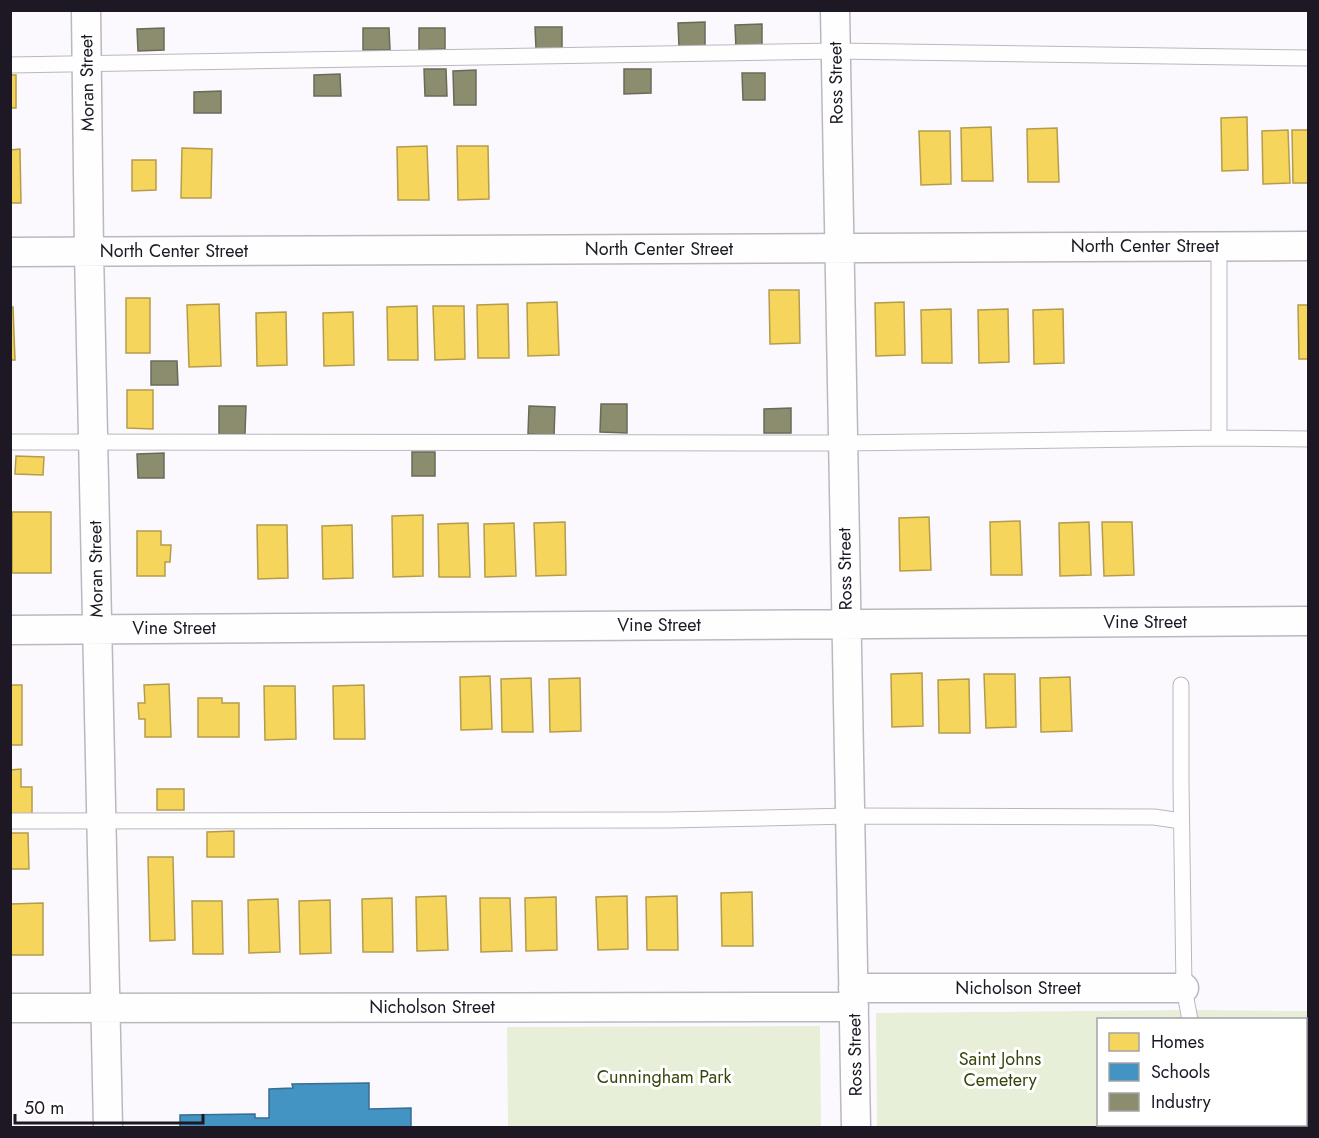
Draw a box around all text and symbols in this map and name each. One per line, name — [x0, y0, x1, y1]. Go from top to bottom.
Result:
street label: Moran Street — [73, 34, 101, 132]
street label: Ross Street — [822, 41, 850, 125]
street label: North Center Street — [1071, 233, 1220, 259]
street label: North Center Street — [585, 236, 734, 262]
street label: North Center Street — [100, 238, 249, 264]
street label: Moran Street — [82, 520, 110, 618]
street label: Ross Street — [831, 527, 859, 611]
street label: Vine Street — [1103, 609, 1187, 635]
street label: Vine Street — [617, 612, 701, 638]
street label: Vine Street — [132, 615, 216, 641]
street label: Nicholson Street — [955, 975, 1081, 1001]
street label: Nicholson Street — [369, 994, 495, 1020]
street label: Ross Street — [841, 1013, 869, 1097]
legend — [1097, 1018, 1307, 1126]
text: Homes — [1151, 1029, 1204, 1055]
park label: Saint Johns Cemetery — [959, 1046, 1041, 1093]
text: Schools — [1151, 1059, 1210, 1085]
park label: Cunningham Park — [597, 1064, 731, 1090]
scale bar — [15, 1087, 202, 1125]
text: Industry — [1151, 1089, 1211, 1115]
text: 50 m — [24, 1095, 64, 1121]

